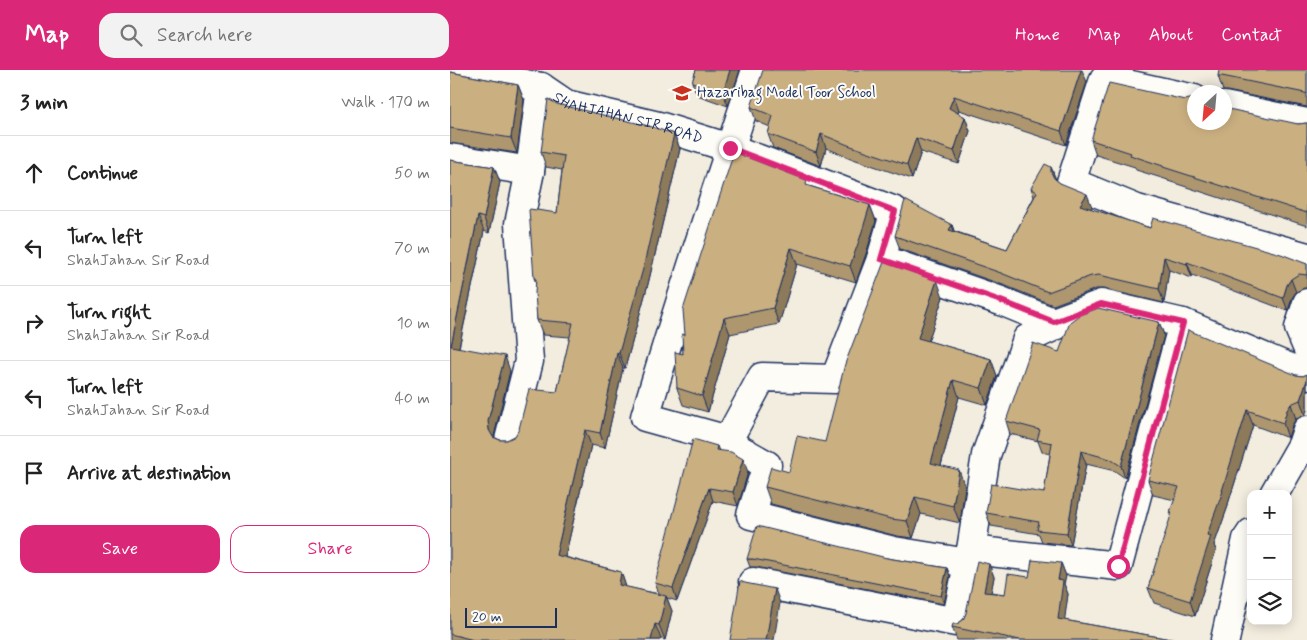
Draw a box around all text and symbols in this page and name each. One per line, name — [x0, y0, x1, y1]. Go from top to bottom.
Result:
search box — [99, 13, 449, 58]
text: Map — [25, 20, 69, 51]
icon: search — [117, 21, 145, 49]
text: Search here — [157, 23, 253, 48]
text: Home — [1015, 23, 1060, 47]
text: Map — [1088, 23, 1121, 47]
text: About — [1149, 23, 1193, 47]
text: Contact — [1221, 23, 1282, 47]
school or university icon: Hazaribag Model Toor School — [671, 82, 693, 104]
place label: Hazaribag Model Toor School — [697, 83, 876, 104]
north arrow — [1187, 85, 1232, 130]
street label: SHAHJAHAN SIR ROAD — [549, 88, 705, 149]
text: 3 min — [20, 89, 68, 117]
text: Walk · 170 m — [341, 92, 430, 113]
route end — [719, 137, 742, 160]
icon: ahead — [20, 159, 48, 187]
text: Continue — [67, 161, 138, 186]
text: 50 m — [394, 163, 430, 184]
text: Turn left — [67, 225, 143, 250]
icon: left — [20, 234, 48, 262]
text: 70 m — [394, 238, 430, 259]
text: ShahJahan Sir Road — [67, 250, 209, 271]
text: Turn right — [67, 300, 151, 325]
icon: right — [20, 309, 48, 337]
text: 10 m — [397, 313, 430, 334]
text: ShahJahan Sir Road — [67, 325, 209, 346]
text: Turn left — [67, 375, 143, 400]
icon: left — [20, 384, 48, 412]
text: 40 m — [394, 388, 430, 409]
text: ShahJahan Sir Road — [67, 400, 209, 421]
icon: arrive — [20, 459, 48, 487]
text: Arrive at destination — [67, 461, 231, 486]
map controls — [1247, 490, 1292, 625]
button: + — [1247, 490, 1292, 535]
button: Save — [20, 525, 220, 573]
button: Share — [230, 525, 430, 573]
button: − — [1247, 535, 1292, 580]
route start — [1107, 555, 1130, 578]
button: layers — [1247, 580, 1292, 625]
scale bar — [465, 605, 558, 628]
text: 20 m — [472, 608, 502, 626]

